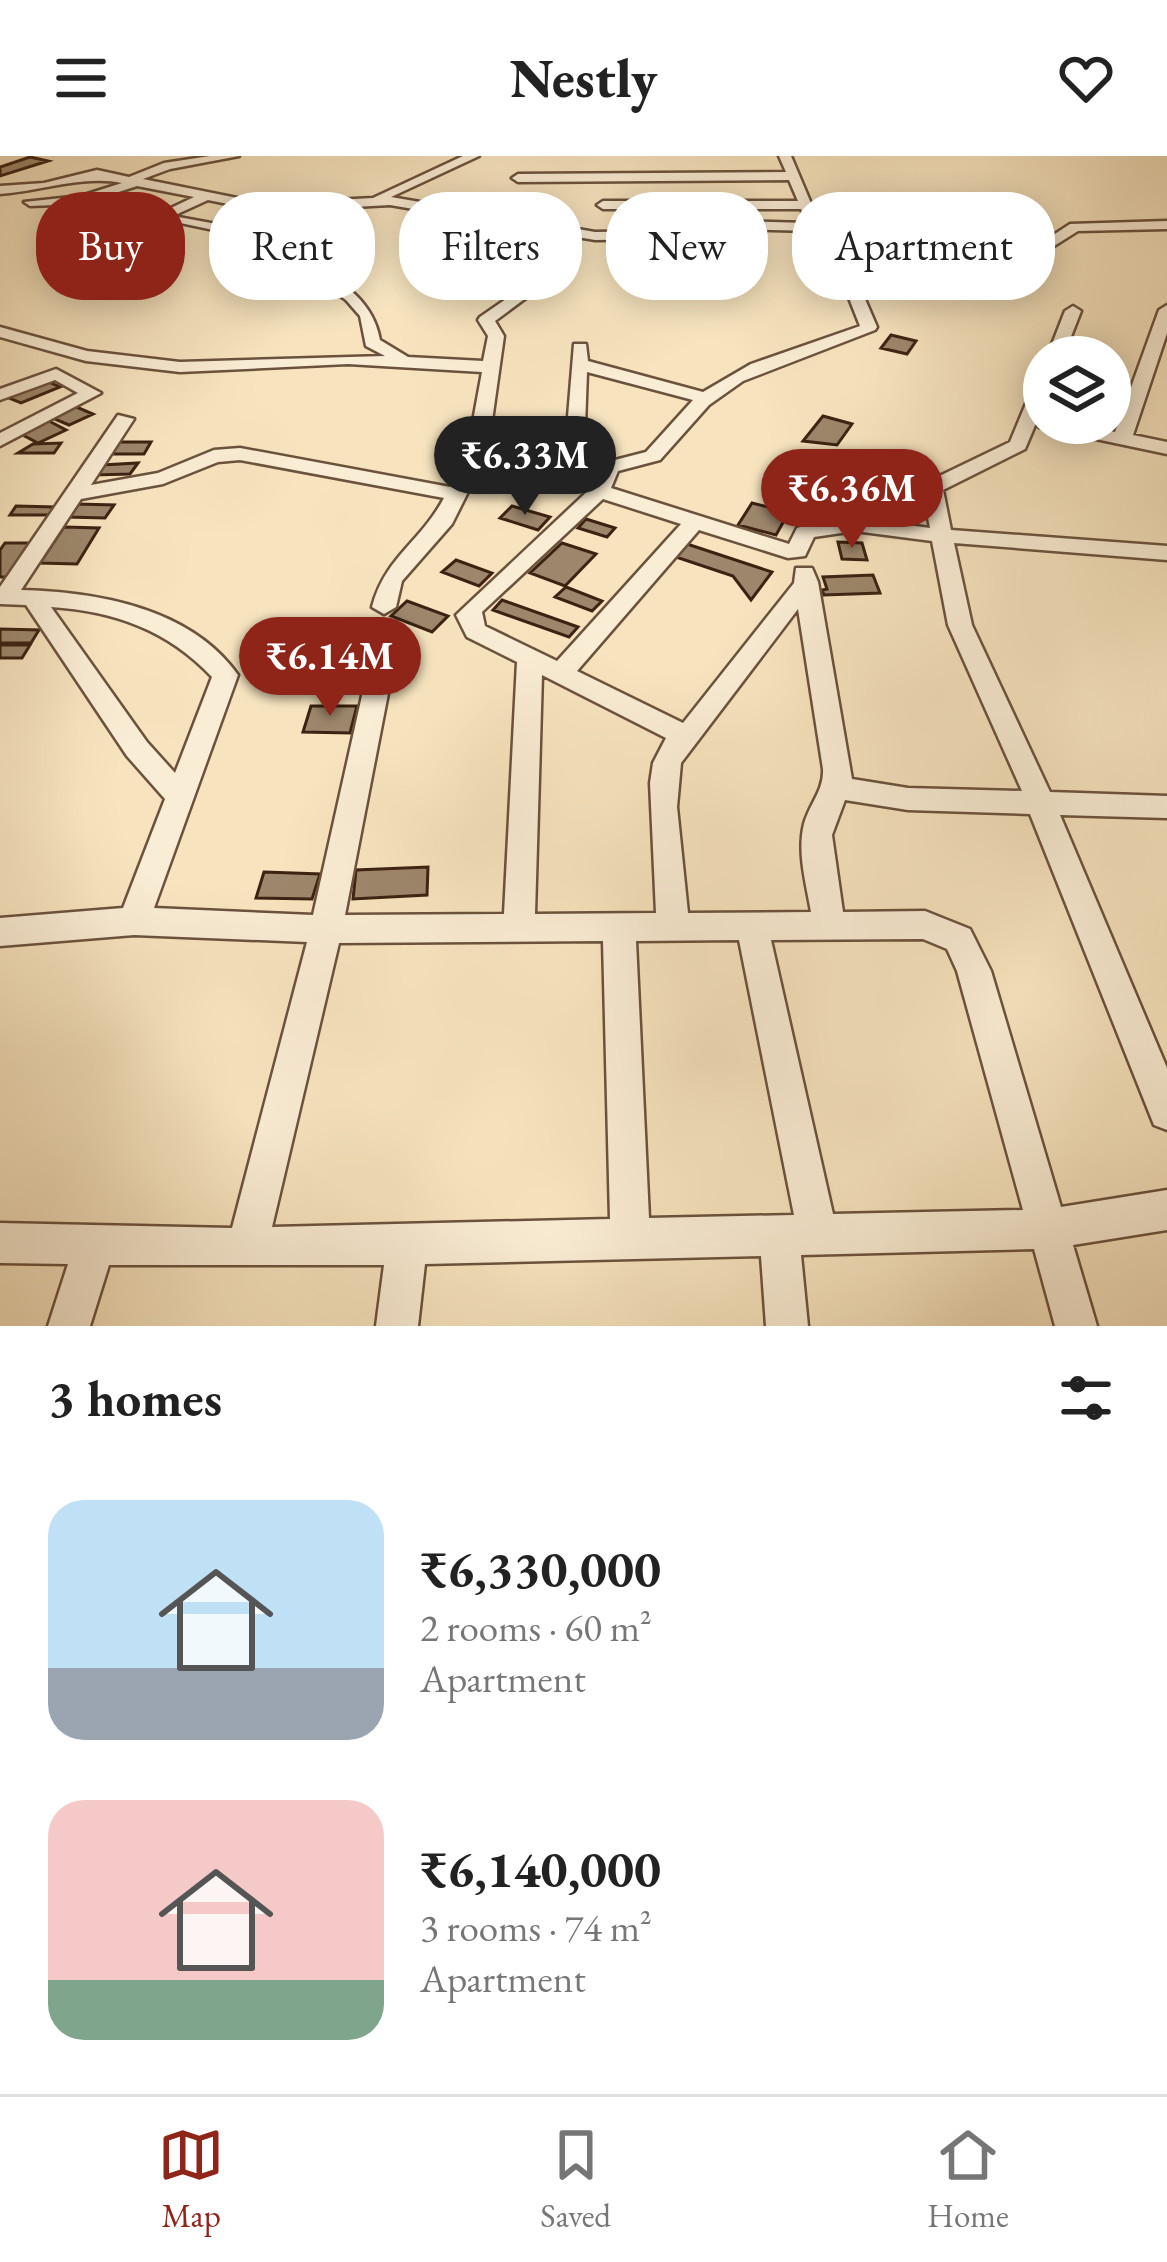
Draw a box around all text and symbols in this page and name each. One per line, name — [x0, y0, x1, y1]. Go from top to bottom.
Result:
text: Nestly — [510, 43, 657, 113]
icon: menu — [48, 45, 114, 111]
icon: heart — [1053, 45, 1119, 111]
chip: Buy — [36, 192, 185, 300]
chip: Rent — [209, 192, 375, 300]
chip: Filters — [399, 192, 582, 300]
chip: New — [606, 192, 768, 300]
chip: Apartment — [792, 192, 1055, 300]
map controls — [1023, 336, 1131, 444]
button: layers — [1023, 336, 1131, 444]
pin: ₹6.33M — [427, 416, 623, 518]
text: ₹6.33M — [461, 429, 589, 480]
pin: ₹6.36M — [754, 449, 950, 551]
text: ₹6.36M — [788, 462, 916, 513]
pin: ₹6.14M — [232, 617, 428, 719]
text: ₹6.14M — [266, 630, 394, 681]
text: 3 homes — [48, 1365, 222, 1431]
icon: filters — [1053, 1365, 1119, 1431]
text: ₹6,330,000 — [420, 1536, 661, 1602]
icon: home — [144, 1548, 288, 1692]
text: 2 rooms · 60 m² — [420, 1602, 652, 1653]
text: Apartment — [420, 1653, 586, 1704]
text: ₹6,140,000 — [420, 1836, 661, 1902]
icon: home — [144, 1848, 288, 1992]
text: 3 rooms · 74 m² — [420, 1902, 652, 1953]
text: Apartment — [420, 1953, 586, 2004]
tab: Map — [158, 2122, 224, 2237]
tab: Saved — [540, 2122, 611, 2237]
tab: Home — [927, 2122, 1009, 2237]

